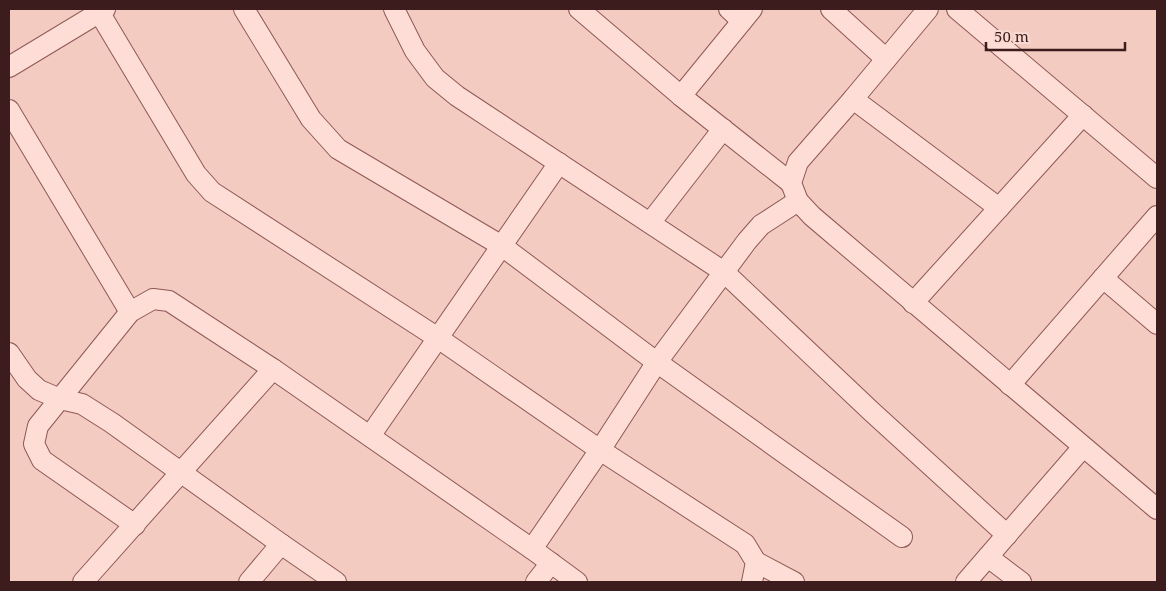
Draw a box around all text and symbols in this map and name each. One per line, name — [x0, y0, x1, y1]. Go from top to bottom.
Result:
scale bar — [986, 20, 1125, 52]
text: 50 m — [994, 26, 1029, 46]

